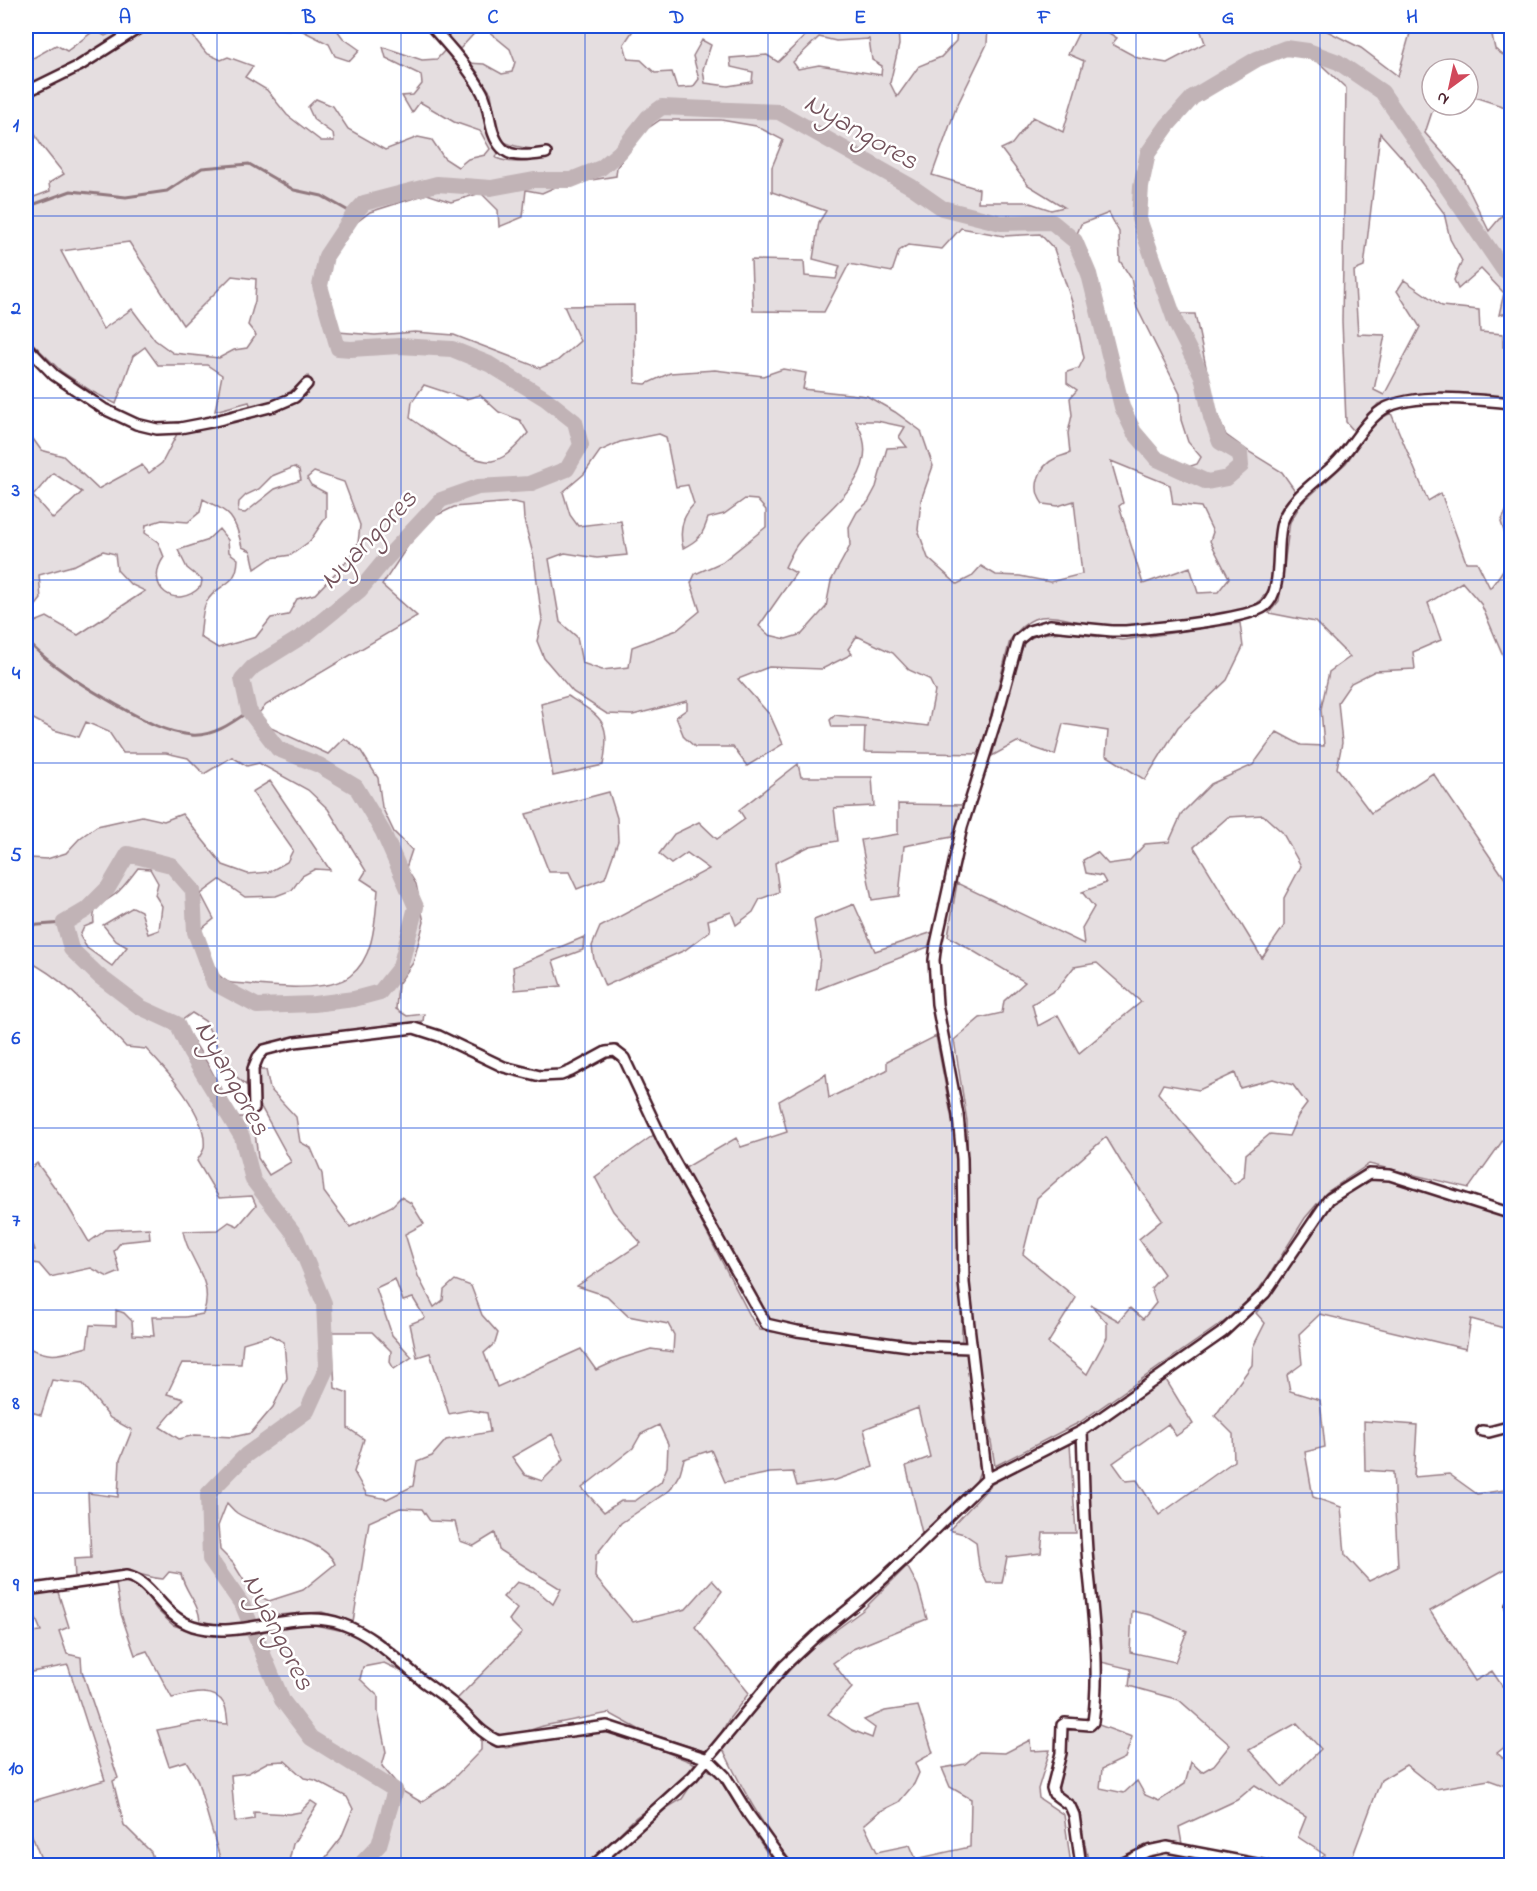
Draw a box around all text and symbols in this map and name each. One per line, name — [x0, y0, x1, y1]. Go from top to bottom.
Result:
text: A — [119, 4, 131, 33]
text: B — [301, 4, 316, 33]
text: C — [488, 4, 499, 33]
text: D — [669, 4, 684, 33]
text: E — [854, 4, 866, 33]
text: F — [1037, 4, 1051, 33]
text: G — [1222, 4, 1235, 33]
text: H — [1406, 4, 1418, 33]
north arrow — [1420, 57, 1480, 117]
water label: Nyangores — [795, 84, 926, 183]
text: N — [1432, 85, 1454, 111]
text: 1 — [13, 112, 20, 141]
text: 2 — [10, 295, 21, 324]
text: 3 — [11, 477, 20, 506]
water label: Nyangores — [311, 480, 429, 600]
text: 4 — [12, 660, 21, 689]
text: 5 — [10, 842, 22, 871]
water label: Nyangores — [182, 1014, 280, 1144]
text: 6 — [12, 1025, 21, 1054]
text: 7 — [12, 1207, 21, 1236]
text: 8 — [11, 1390, 20, 1419]
water label: Nyangores — [230, 1567, 324, 1699]
text: 9 — [12, 1572, 20, 1601]
text: 10 — [9, 1755, 24, 1784]

